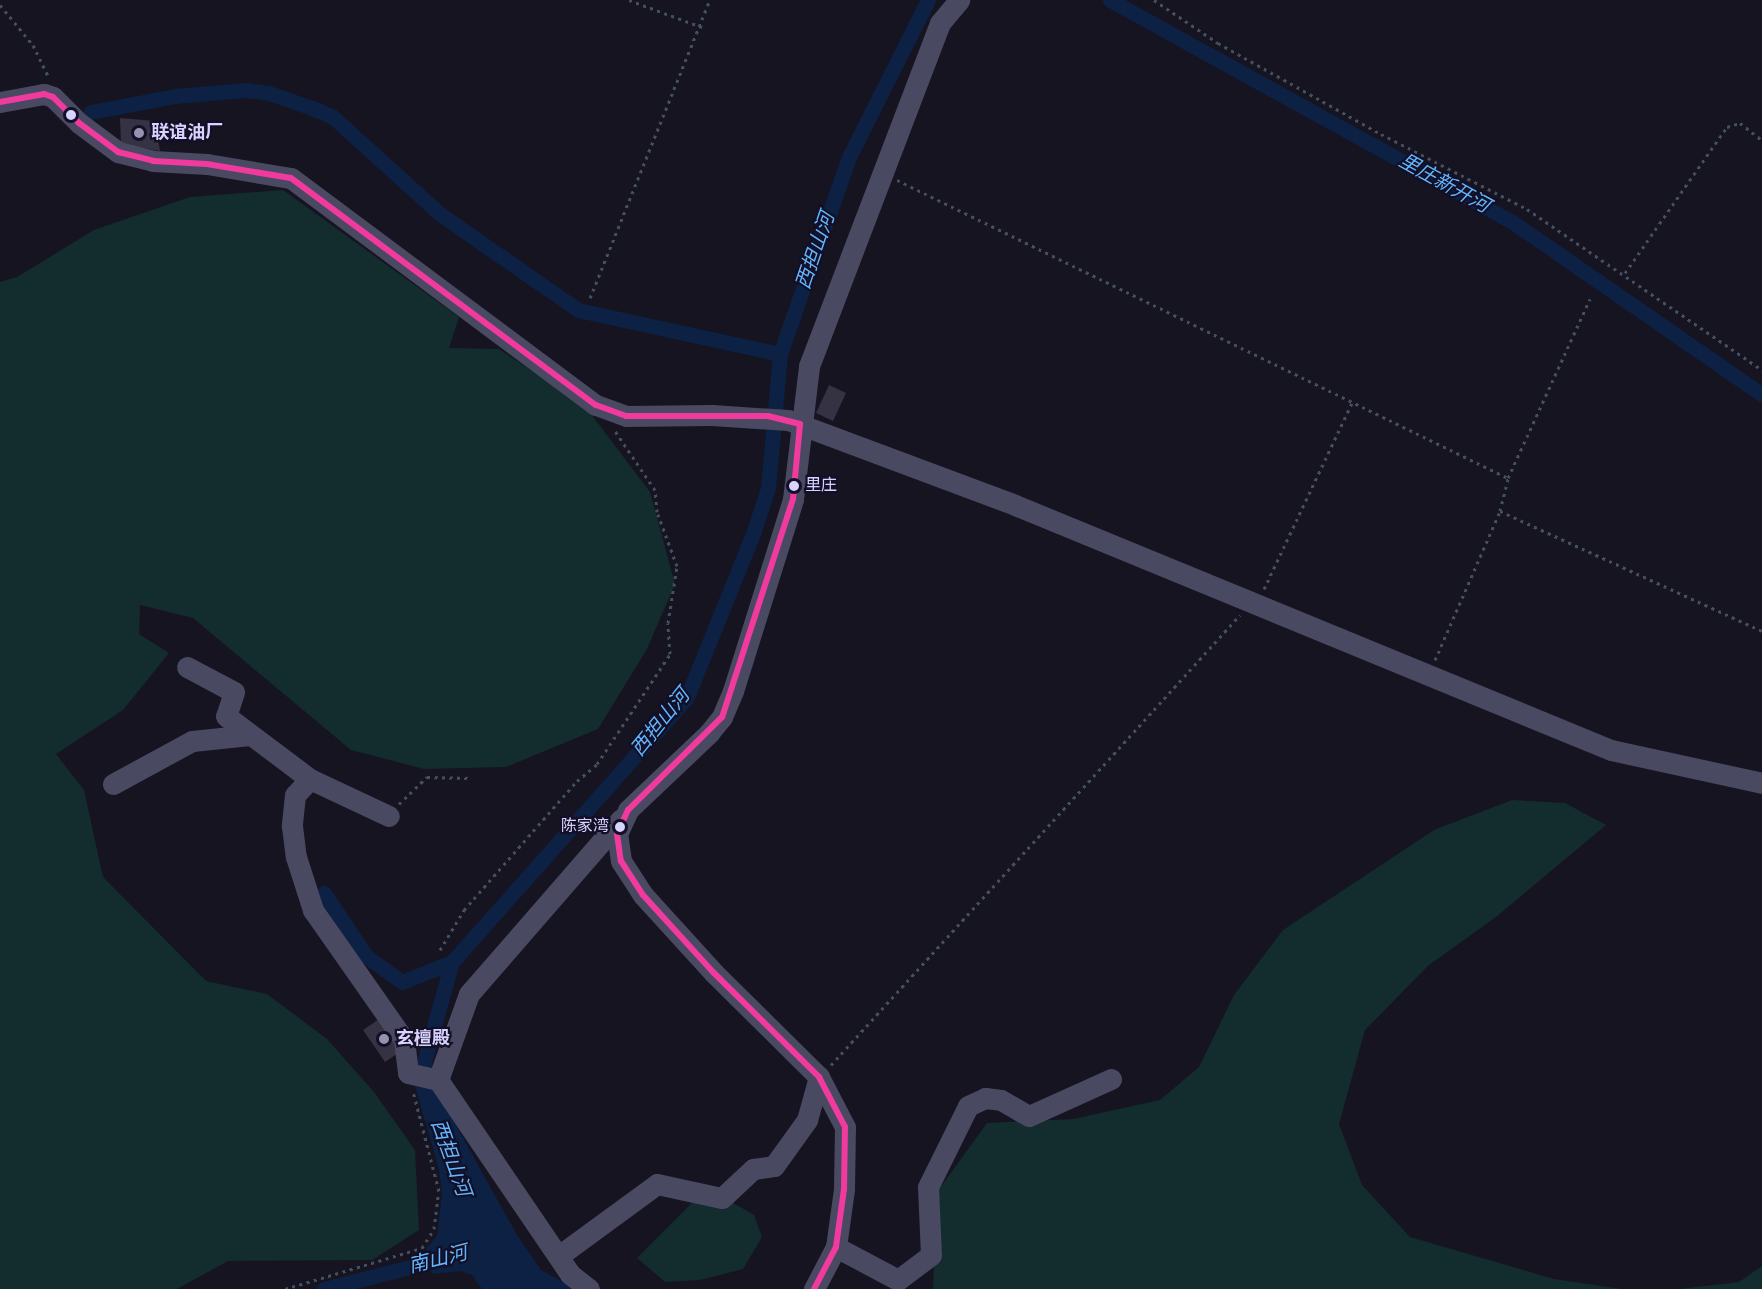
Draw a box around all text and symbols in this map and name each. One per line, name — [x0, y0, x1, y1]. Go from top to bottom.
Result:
unlabelled marker — [65, 109, 77, 121]
place label: 联谊油厂 — [151, 122, 223, 144]
marker: 联谊油厂 — [132, 126, 146, 140]
water label: 里庄新开河 — [1394, 149, 1494, 219]
water label: 西担山河 — [792, 209, 840, 293]
place label: 里庄 — [805, 476, 837, 496]
marker: 里庄 — [788, 480, 800, 492]
water label: 西担山河 — [627, 684, 695, 762]
place label: 陈家湾 — [561, 817, 609, 837]
marker: 陈家湾 — [614, 821, 626, 833]
place label: 玄檀殿 — [396, 1028, 450, 1050]
marker: 玄檀殿 — [377, 1032, 391, 1046]
water label: 西担山河 — [425, 1116, 475, 1200]
water label: 南山河 — [406, 1241, 470, 1279]

